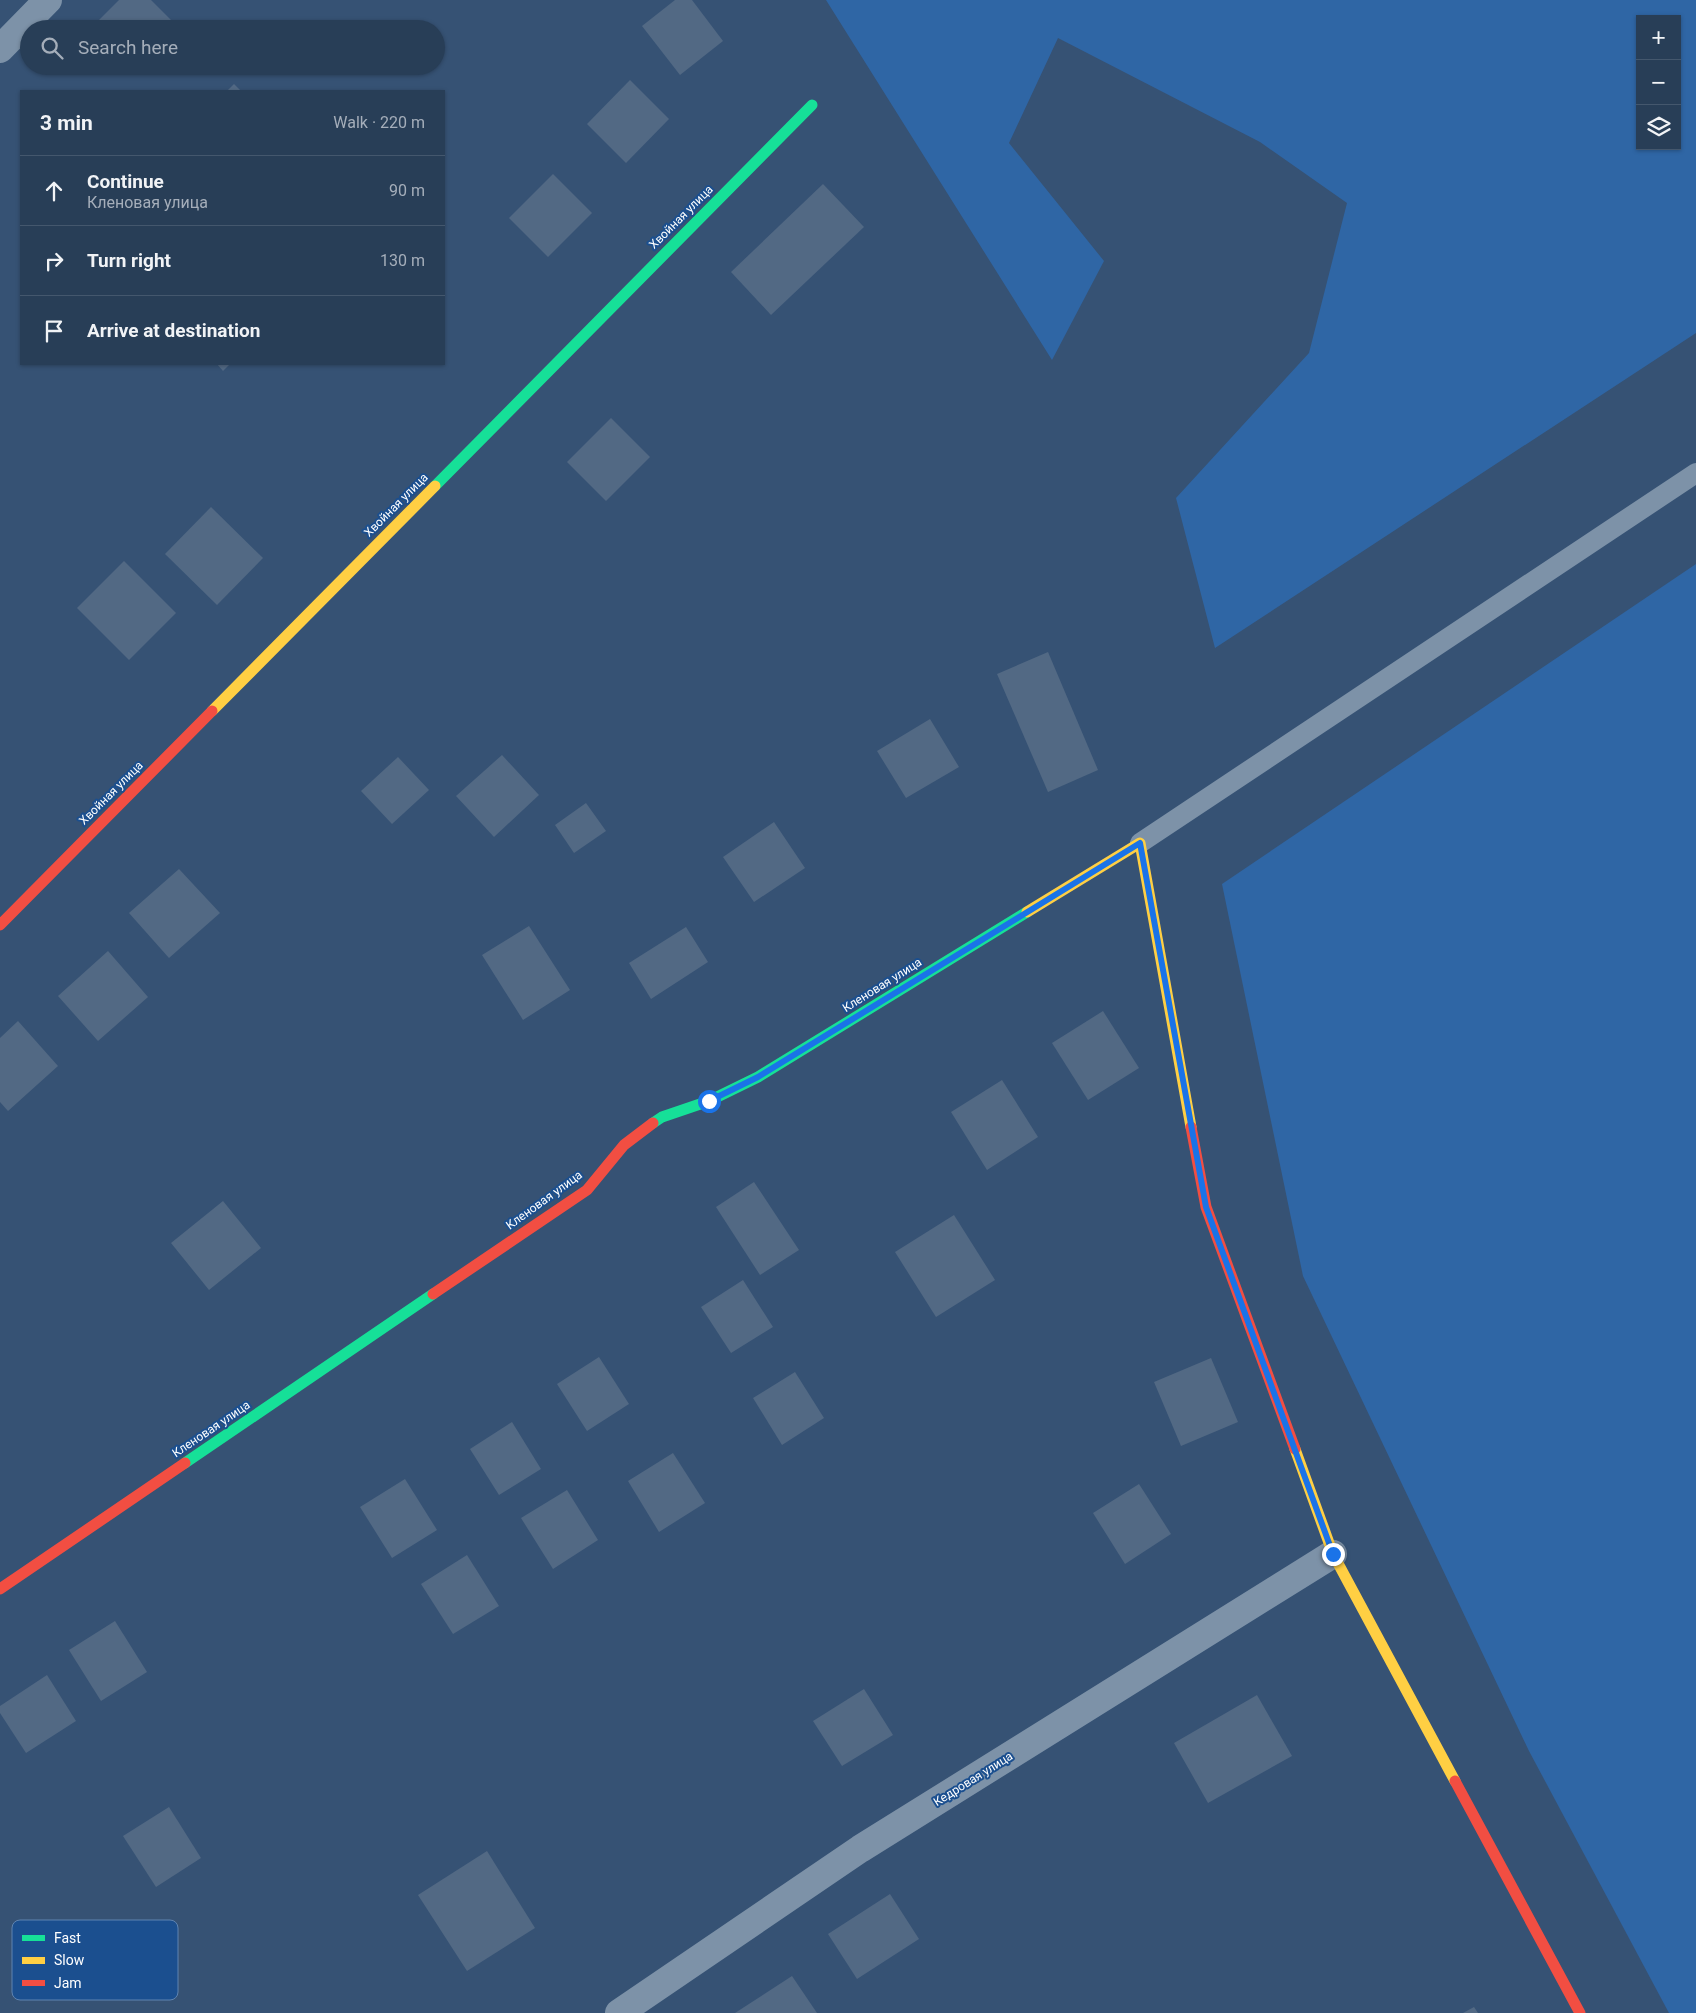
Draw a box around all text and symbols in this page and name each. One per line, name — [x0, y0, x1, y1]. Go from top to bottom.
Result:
map controls — [1636, 15, 1681, 150]
button: + — [1636, 15, 1681, 60]
search box — [20, 20, 445, 75]
icon: search — [38, 34, 66, 62]
text: Search here — [78, 36, 178, 59]
button: − — [1636, 60, 1681, 105]
button: layers — [1636, 105, 1681, 150]
text: 3 min — [40, 111, 93, 135]
text: Walk · 220 m — [333, 113, 425, 132]
text: Continue — [87, 170, 164, 193]
icon: ahead — [40, 177, 68, 205]
text: 90 m — [389, 181, 425, 200]
street label: Хвойная улица — [646, 182, 716, 252]
text: Кленовая улица — [87, 193, 208, 212]
icon: right — [40, 247, 68, 275]
text: Turn right — [87, 249, 171, 272]
text: 130 m — [380, 251, 425, 270]
icon: arrive — [40, 317, 68, 345]
text: Arrive at destination — [87, 319, 260, 342]
street label: Хвойная улица — [361, 470, 431, 540]
street label: Хвойная улица — [76, 758, 146, 828]
street label: Кленовая улица — [840, 955, 924, 1015]
route start — [698, 1090, 721, 1113]
street label: Кленовая улица — [503, 1168, 585, 1232]
street label: Кленовая улица — [170, 1398, 252, 1460]
route end — [1322, 1543, 1345, 1566]
street label: Кедровая улица — [931, 1749, 1015, 1809]
legend — [12, 1920, 178, 2000]
text: Fast — [54, 1930, 81, 1946]
text: Slow — [54, 1952, 85, 1968]
text: Jam — [54, 1975, 82, 1991]

